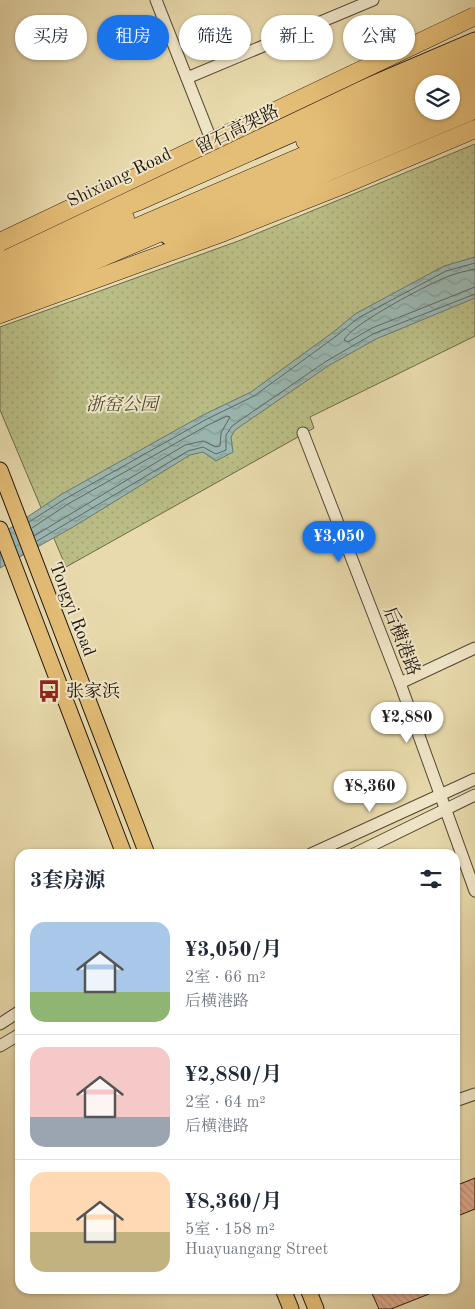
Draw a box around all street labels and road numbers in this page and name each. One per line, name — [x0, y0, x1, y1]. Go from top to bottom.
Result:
street label: 留石高架路 — [192, 100, 282, 158]
street label: Shixiang Road — [64, 145, 174, 211]
street label: Tongyi Road — [46, 560, 98, 659]
street label: 后横港路 — [380, 604, 424, 678]

